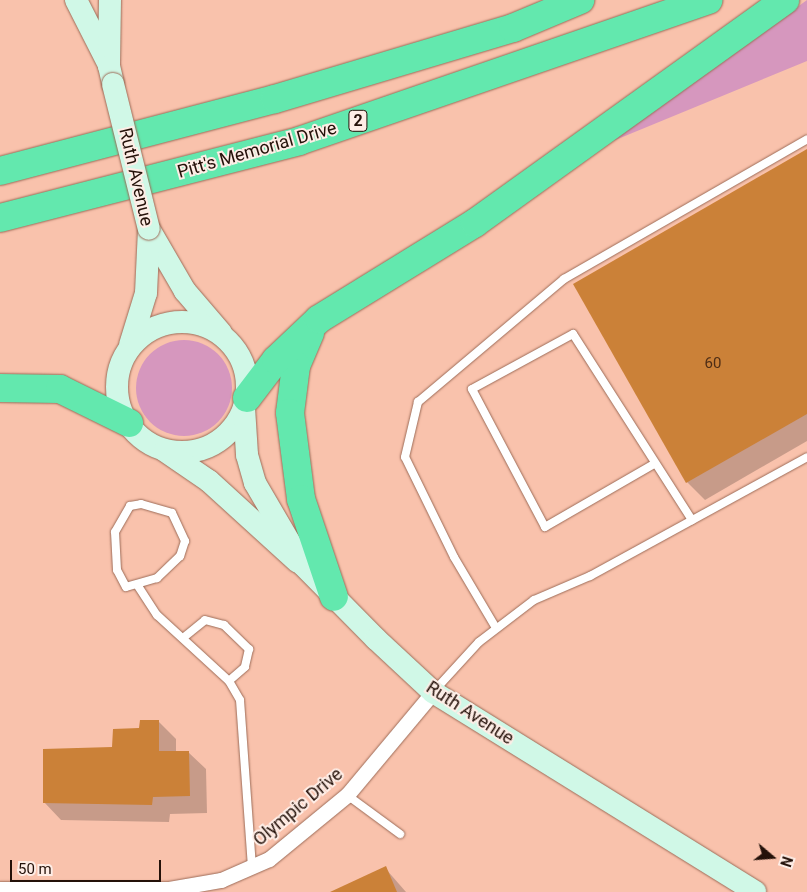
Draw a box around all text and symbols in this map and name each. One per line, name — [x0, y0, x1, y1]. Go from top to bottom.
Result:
road number: 2 — [348, 108, 368, 134]
street label: Pitt's Memorial Drive — [175, 117, 339, 183]
street label: Ruth Avenue — [114, 126, 158, 228]
house number: 60 — [705, 355, 721, 373]
street label: Ruth Avenue — [422, 677, 518, 749]
street label: Olympic Drive — [249, 763, 347, 851]
north arrow — [747, 832, 797, 882]
scale bar — [12, 850, 164, 882]
text: N — [777, 854, 795, 869]
text: 50 m — [18, 860, 52, 878]

